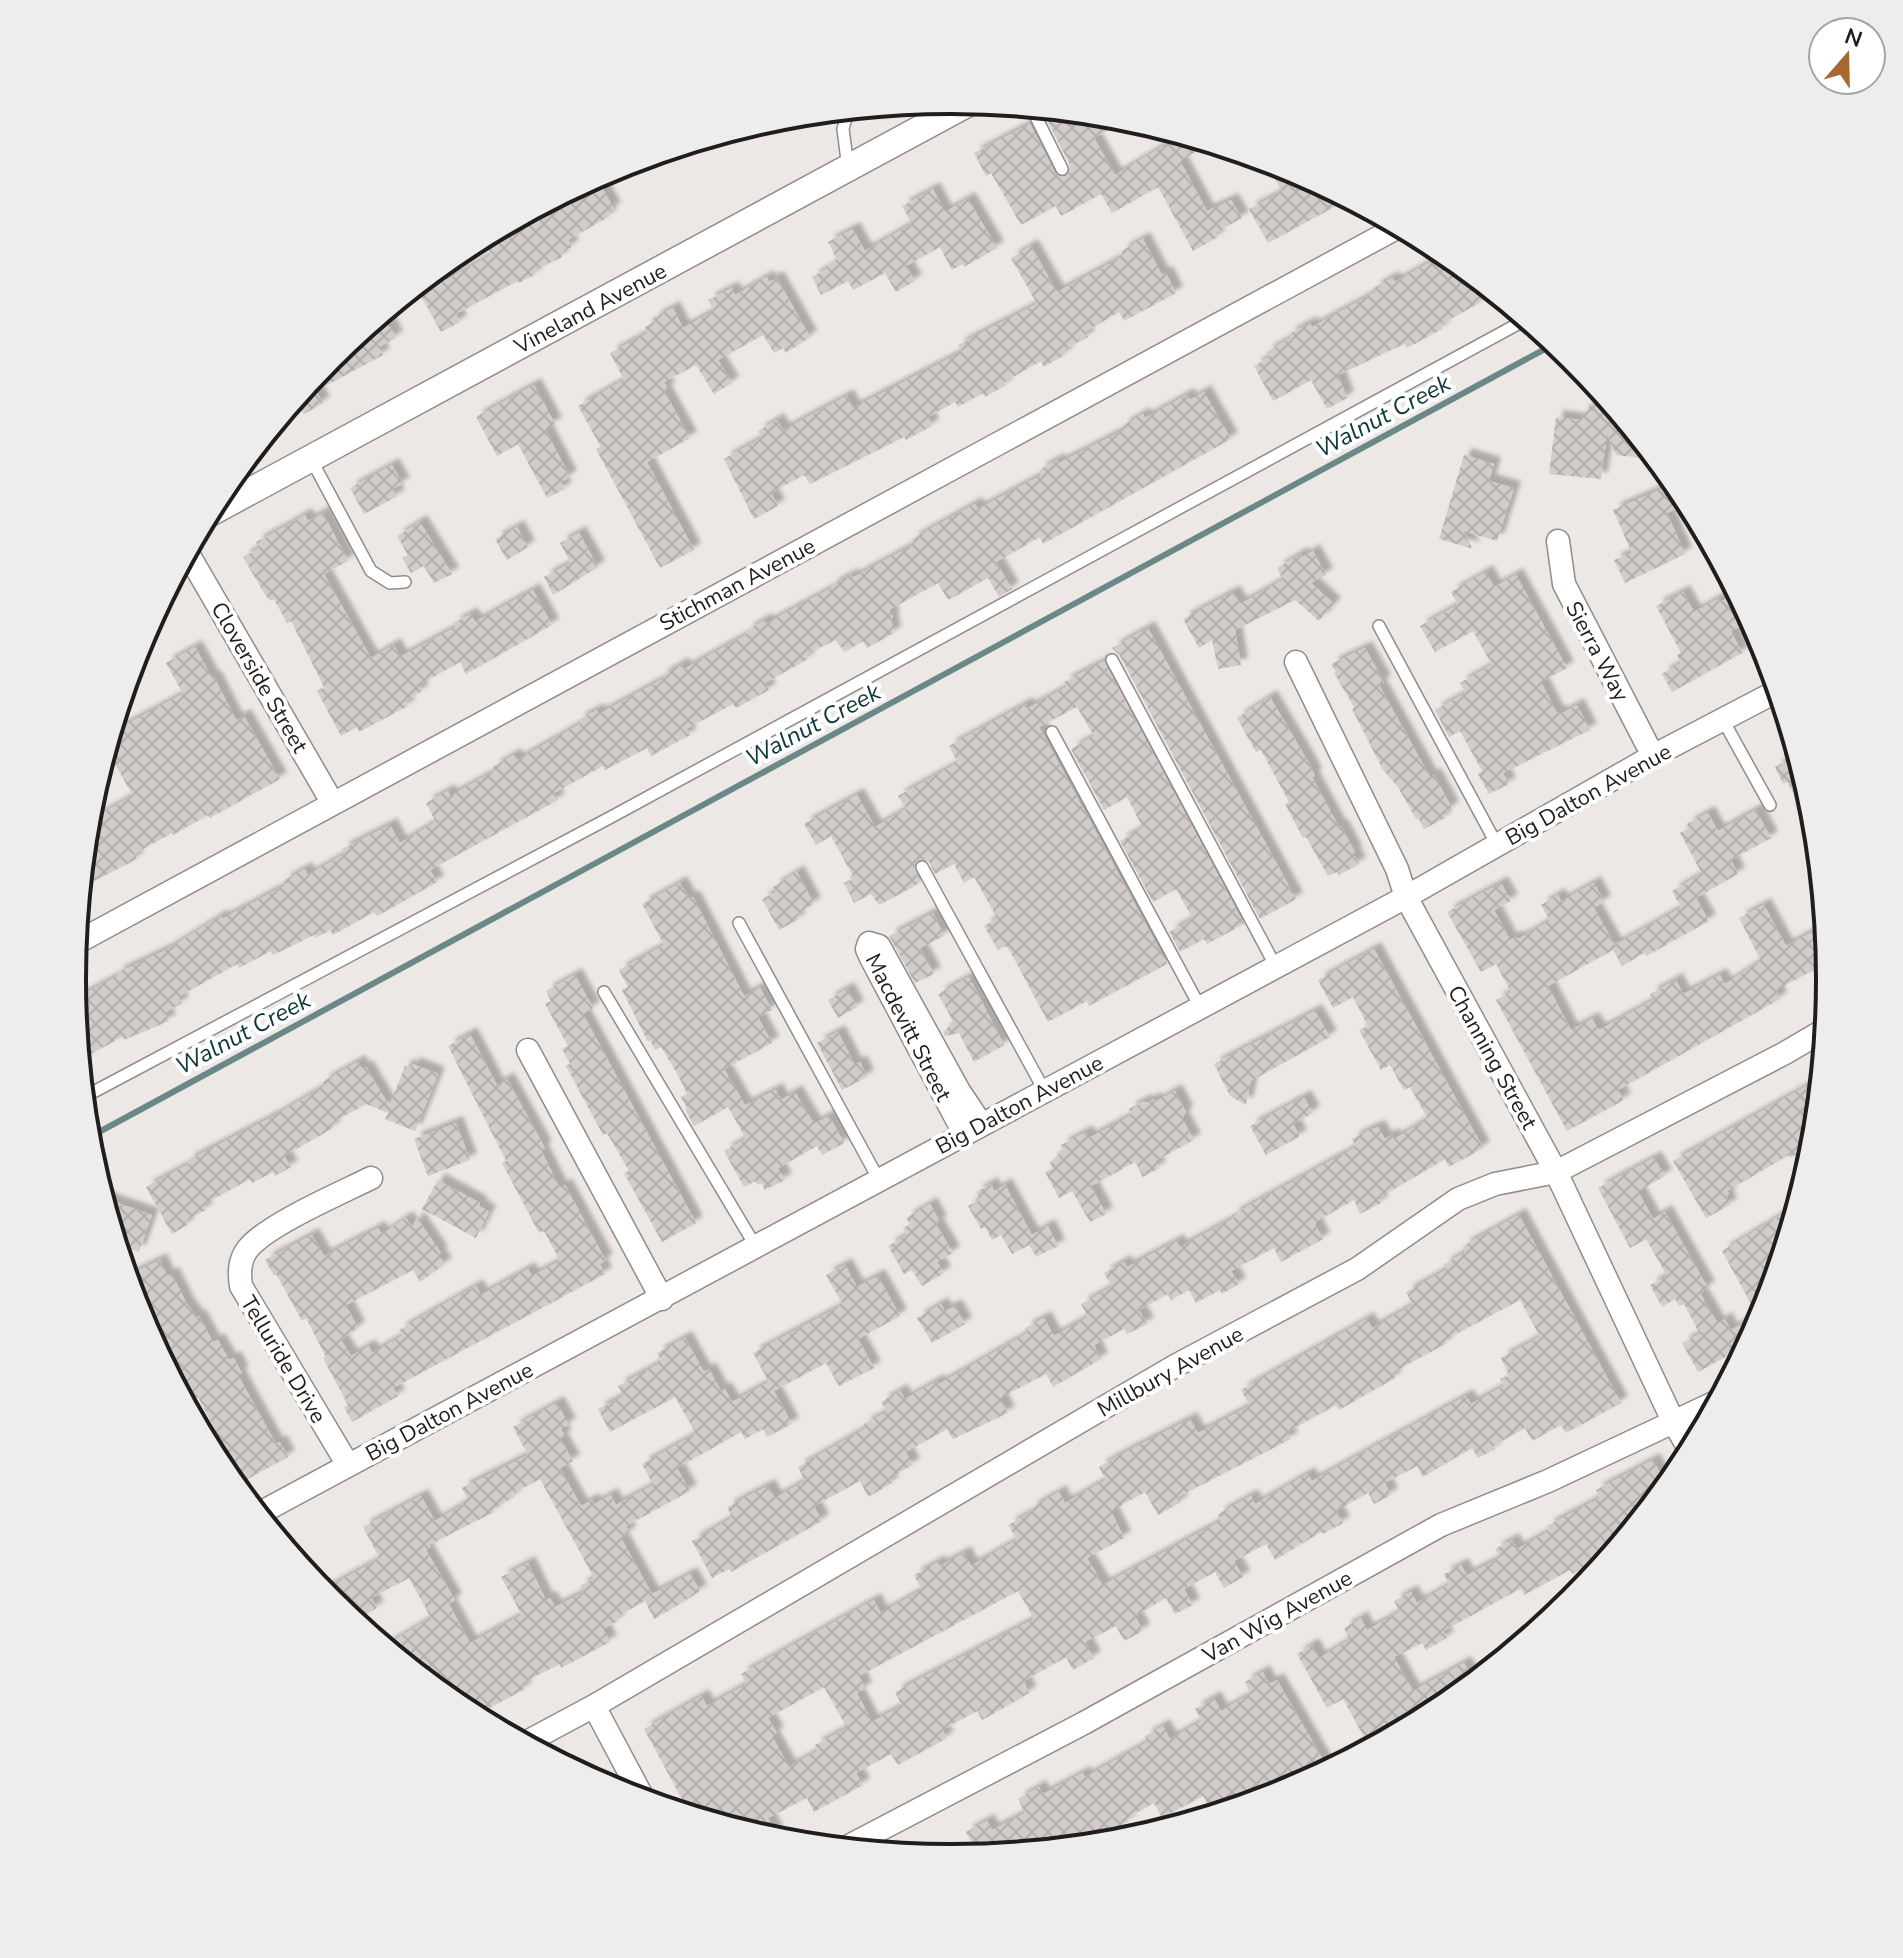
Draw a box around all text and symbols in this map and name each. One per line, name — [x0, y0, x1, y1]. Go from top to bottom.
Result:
north arrow — [1807, 16, 1887, 96]
text: N — [1841, 21, 1866, 55]
street label: Vineland Avenue — [508, 256, 672, 362]
water label: Walnut Creek — [1310, 367, 1457, 465]
street label: Stichman Avenue — [654, 531, 821, 639]
street label: Cloverside Street — [204, 596, 315, 759]
street label: Sierra Way — [1558, 596, 1636, 707]
water label: Walnut Creek — [740, 676, 887, 774]
street label: Big Dalton Avenue — [1500, 737, 1677, 853]
street label: Macdevitt Street — [858, 948, 958, 1107]
street label: Channing Street — [1440, 980, 1544, 1135]
water label: Walnut Creek — [170, 984, 317, 1082]
street label: Big Dalton Avenue — [930, 1048, 1108, 1162]
street label: Telluride Drive — [233, 1290, 333, 1429]
street label: Millbury Avenue — [1092, 1319, 1249, 1424]
street label: Big Dalton Avenue — [360, 1355, 538, 1469]
street label: Van Wig Avenue — [1197, 1563, 1358, 1671]

